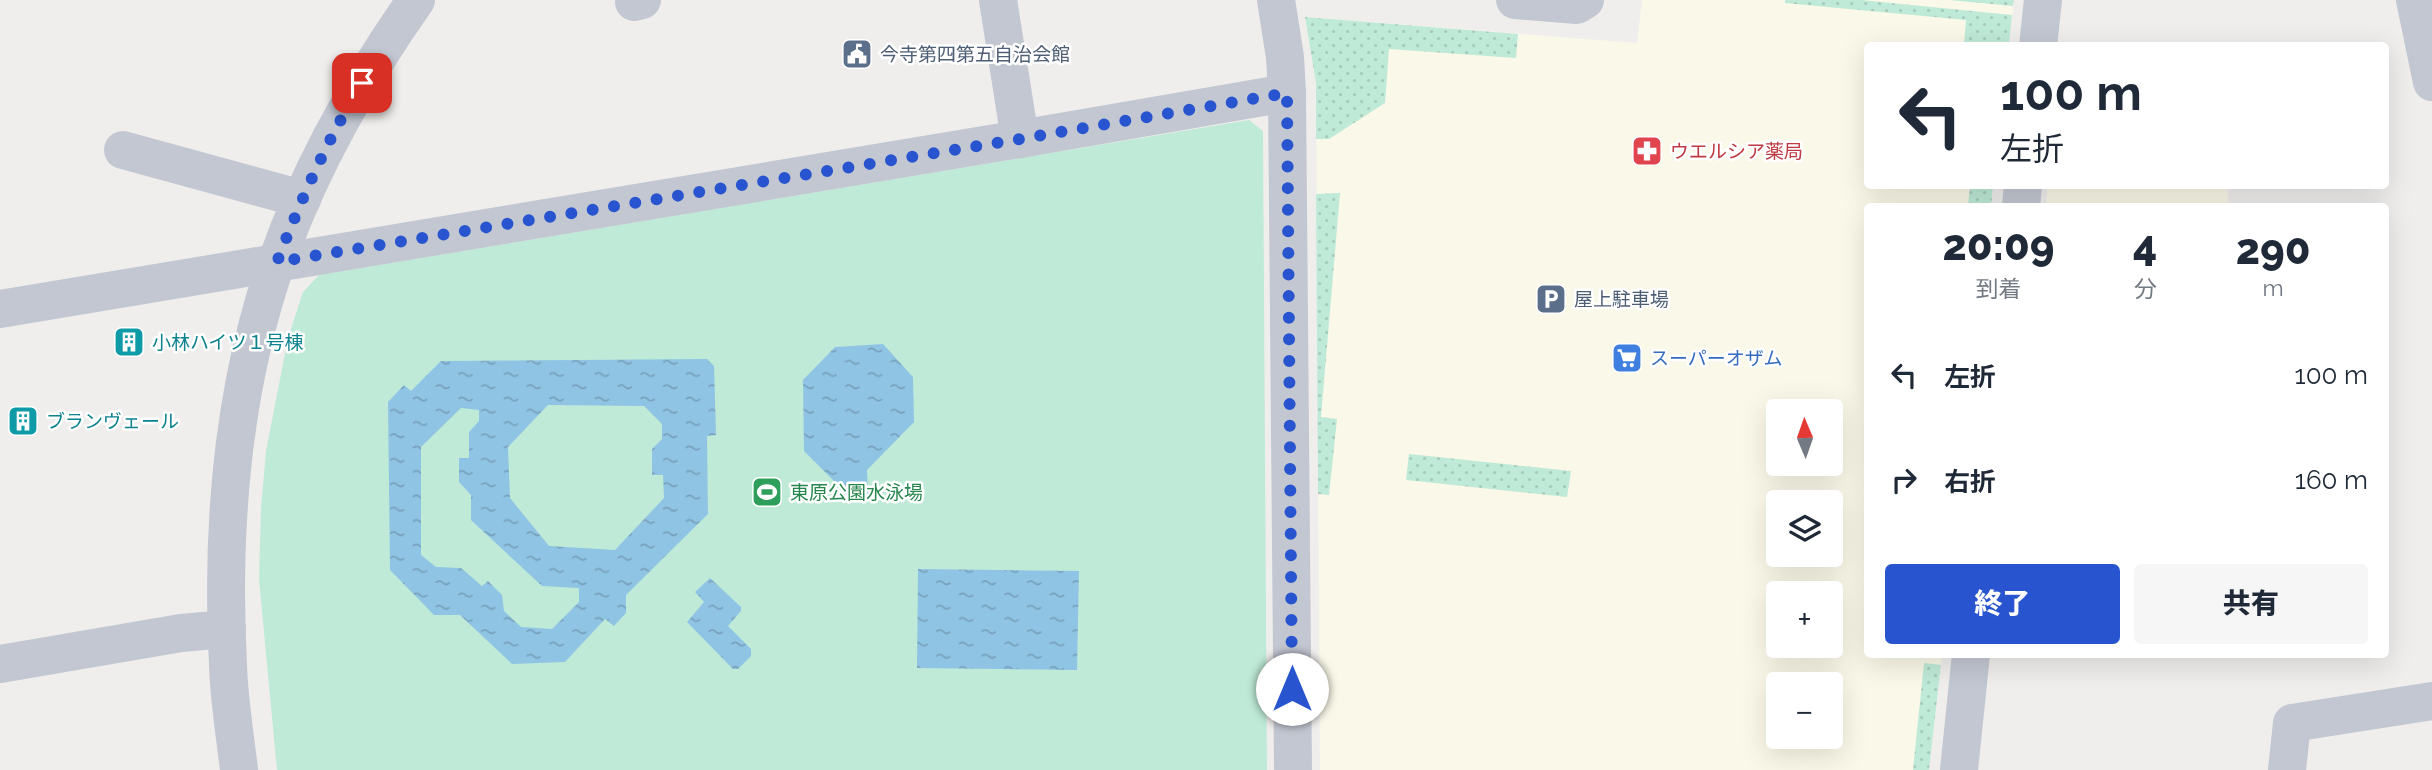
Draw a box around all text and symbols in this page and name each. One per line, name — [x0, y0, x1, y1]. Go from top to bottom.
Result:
public building icon: 今寺第四第五自治会館 — [840, 37, 874, 71]
place label: 今寺第四第五自治会館 — [880, 43, 1070, 65]
pin — [332, 53, 392, 113]
icon: arrive — [343, 64, 381, 102]
text: 100 m — [2000, 64, 2142, 121]
icon: left — [1885, 70, 1976, 161]
text: 左折 — [2000, 130, 2064, 167]
pharmacy icon: ウエルシア薬局 — [1630, 134, 1664, 168]
place label: ウエルシア薬局 — [1670, 140, 1803, 162]
text: 20:09 — [1942, 221, 2055, 270]
text: 4 — [2133, 221, 2157, 270]
text: 290 — [2236, 225, 2311, 274]
text: m — [2263, 274, 2284, 301]
text: 到着 — [1976, 275, 2022, 302]
text: 分 — [2134, 275, 2157, 302]
parking icon: 屋上駐車場 — [1534, 282, 1568, 316]
place label: 屋上駐車場 — [1574, 288, 1669, 310]
building icon: 小林ハイツ１号棟 — [112, 325, 146, 359]
place label: 小林ハイツ１号棟 — [152, 331, 304, 353]
supermarket icon: スーパーオザム — [1610, 341, 1644, 375]
place label: スーパーオザム — [1650, 347, 1782, 369]
icon: left — [1885, 356, 1923, 394]
text: 100 m — [2295, 360, 2368, 390]
text: 左折 — [1944, 362, 1996, 392]
north arrow — [1766, 399, 1843, 476]
map controls — [1766, 399, 1843, 749]
building icon: ブランヴェール — [6, 404, 40, 438]
place label: ブランヴェール — [46, 410, 179, 432]
icon: right — [1885, 461, 1923, 499]
text: 160 m — [2295, 465, 2368, 495]
text: 右折 — [1944, 467, 1996, 497]
sports icon: 東原公園水泳場 — [750, 475, 784, 509]
place label: 東原公園水泳場 — [790, 481, 923, 503]
button: layers — [1766, 490, 1843, 567]
button: 終了 — [1885, 564, 2120, 644]
button: 共有 — [2134, 564, 2368, 644]
button: + — [1766, 581, 1843, 658]
position arrow — [1255, 652, 1329, 726]
button: − — [1766, 672, 1843, 749]

